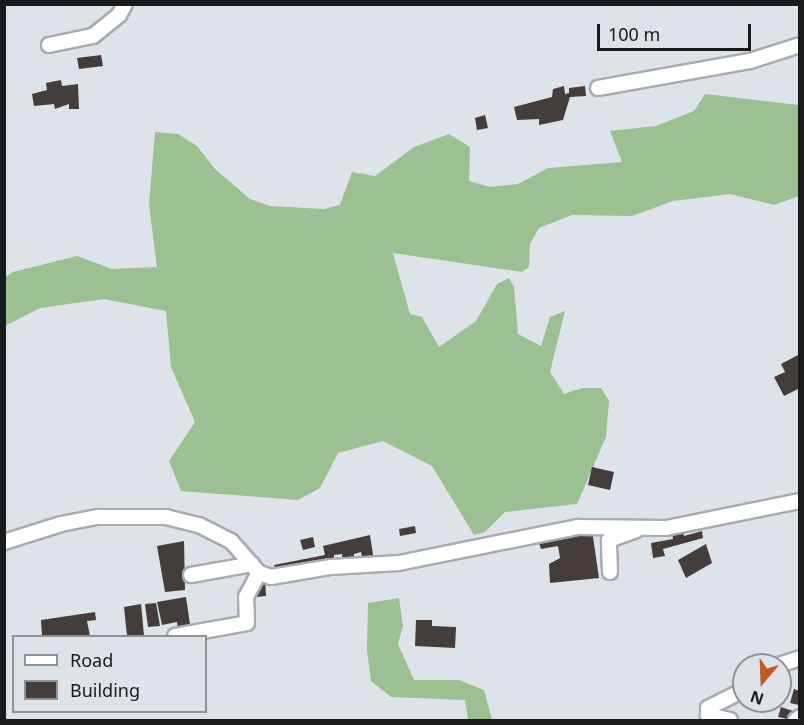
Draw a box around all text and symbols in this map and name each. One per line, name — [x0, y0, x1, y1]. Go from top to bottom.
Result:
scale bar — [600, 12, 754, 50]
text: 100 m — [608, 22, 660, 46]
legend — [12, 635, 207, 713]
text: Road — [70, 648, 113, 672]
north arrow — [732, 653, 792, 713]
text: Building — [70, 678, 140, 702]
text: N — [747, 686, 767, 711]

